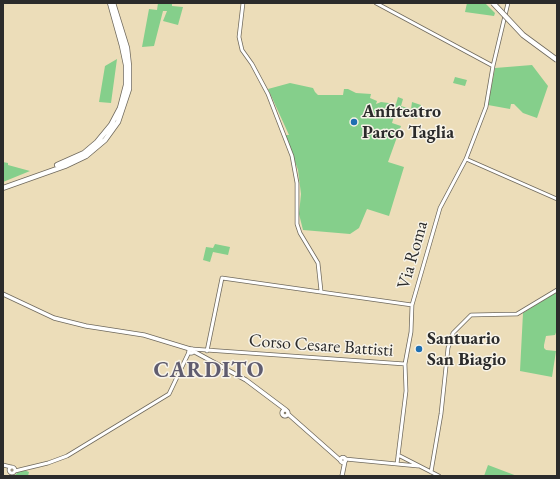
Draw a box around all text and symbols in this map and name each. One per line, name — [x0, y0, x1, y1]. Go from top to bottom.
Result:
place label: Anfiteatro Parco Taglia — [362, 101, 454, 144]
marker: Anfiteatro Parco Taglia — [349, 117, 359, 127]
street label: Via Roma — [393, 218, 433, 292]
place label: Santuario San Biagio — [427, 328, 506, 370]
street label: Corso Cesare Battisti — [248, 330, 394, 362]
marker: Santuario San Biagio — [414, 344, 424, 354]
district label: CARDITO — [153, 358, 265, 384]

